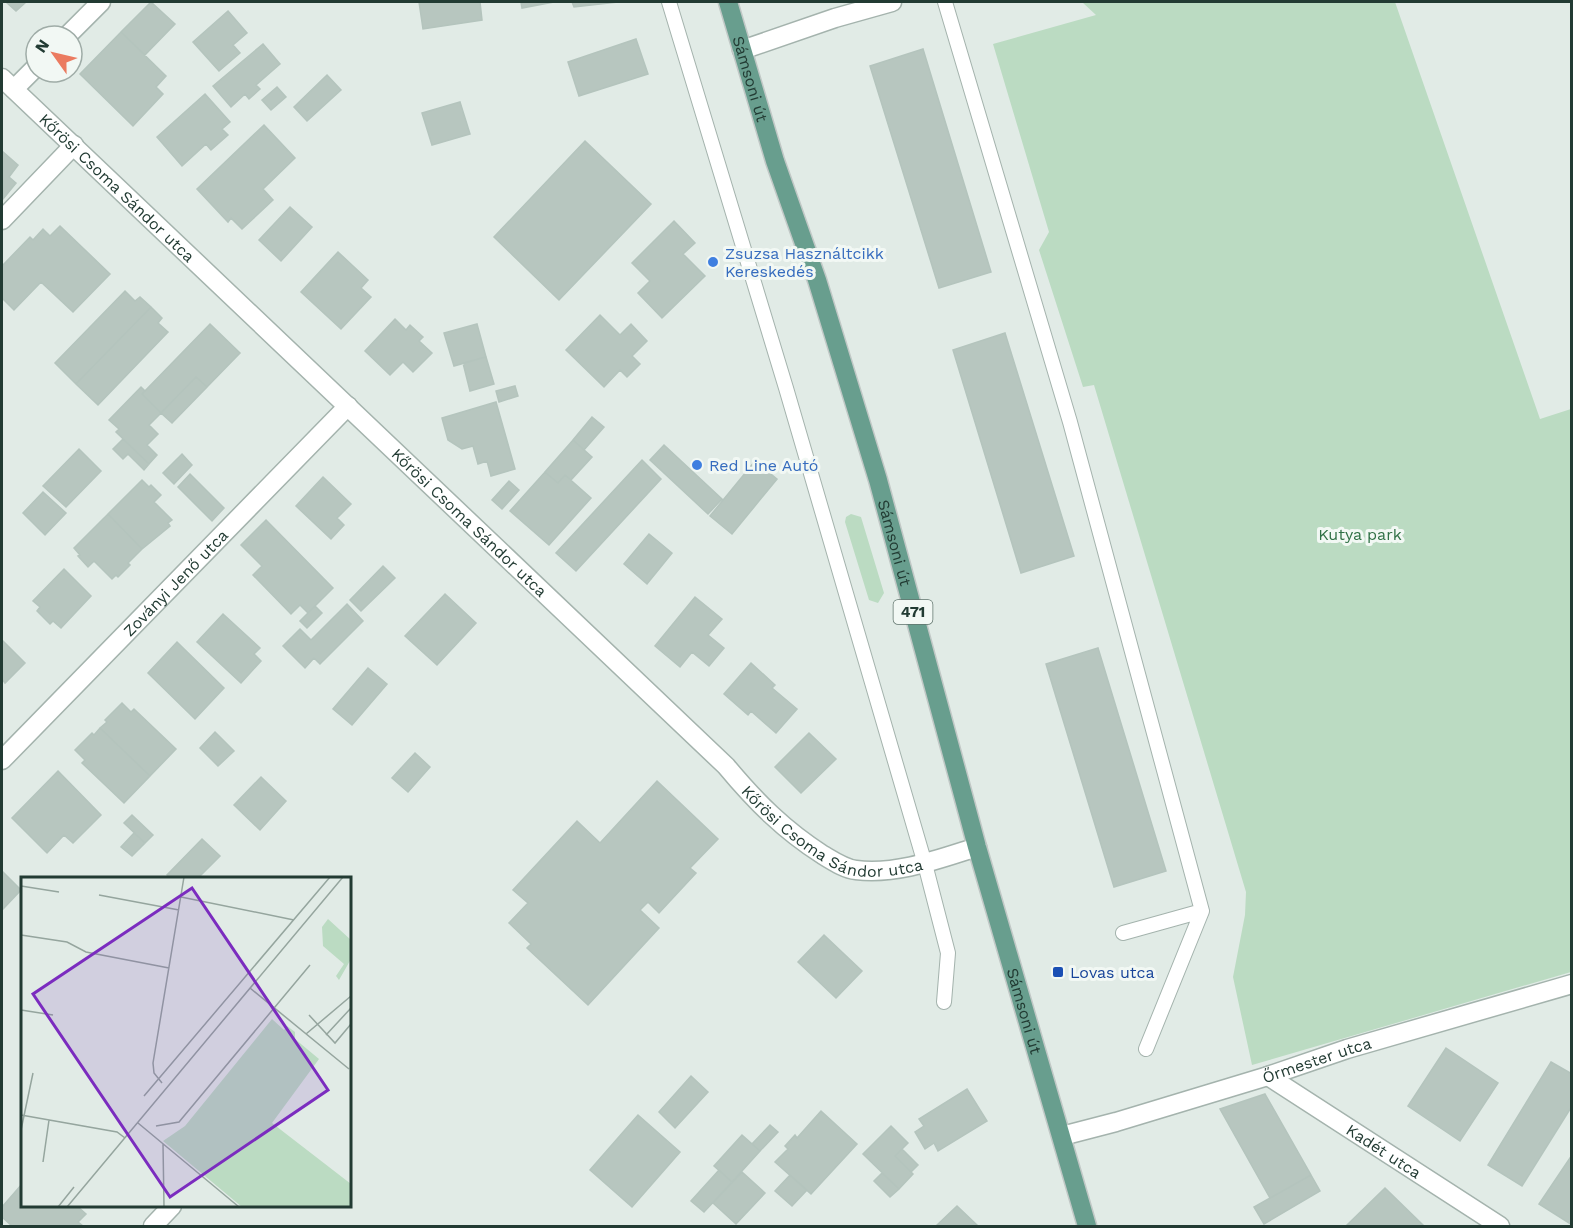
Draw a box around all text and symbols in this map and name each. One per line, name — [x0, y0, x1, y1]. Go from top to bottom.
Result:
north arrow — [24, 24, 84, 84]
street label: Sámsoni út — [729, 34, 772, 124]
text: N — [31, 36, 53, 56]
street label: Kőrösi Csoma Sándor utca — [35, 110, 198, 266]
place label: Zsuzsa Használtcikk Kereskedés — [725, 244, 884, 281]
marker: Zsuzsa Használtcikk Kereskedés — [706, 255, 720, 269]
street label: Kőrösi Csoma Sándor utca — [388, 445, 551, 601]
place label: Red Line Autó — [709, 456, 818, 475]
marker: Red Line Autó — [690, 458, 704, 472]
street label: Sámsoni út — [874, 498, 915, 588]
park label: Kutya park — [1318, 525, 1402, 544]
street label: Zoványi Jenő utca — [119, 526, 232, 640]
road number: 471 — [894, 600, 932, 624]
street label: Kőrösi Csoma Sándor utca — [737, 782, 925, 881]
inset map — [21, 877, 351, 1207]
place label: Lovas utca — [1070, 963, 1155, 982]
marker: Lovas utca — [1051, 965, 1065, 979]
street label: Sámsoni út — [1003, 966, 1046, 1057]
street label: Őrmester utca — [1260, 1033, 1374, 1087]
street label: Kadét utca — [1343, 1120, 1425, 1182]

